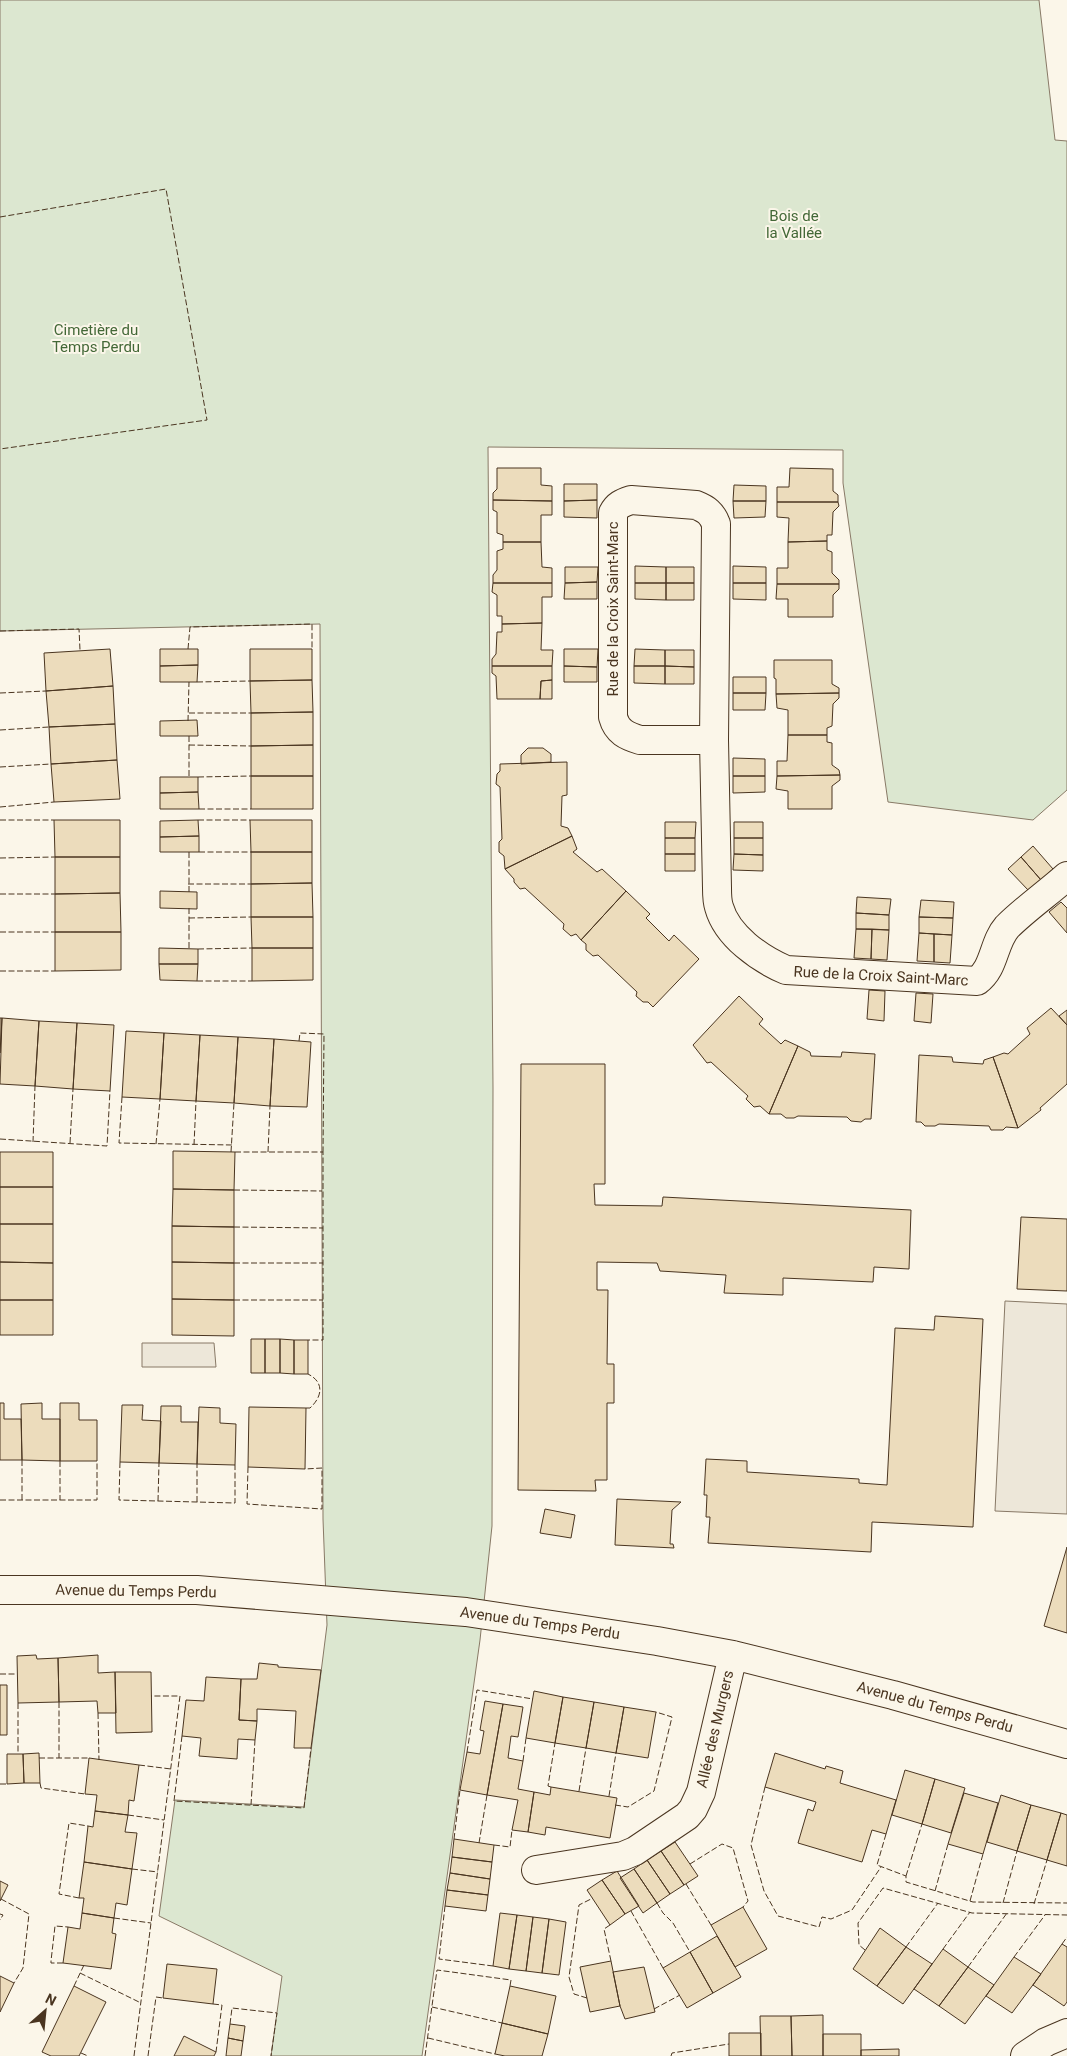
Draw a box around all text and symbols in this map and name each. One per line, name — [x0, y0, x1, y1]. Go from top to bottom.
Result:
park label: Bois de la Vallée — [766, 207, 822, 242]
park label: Cimetière du Temps Perdu — [52, 321, 140, 356]
street label: Rue de la Croix Saint-Marc — [604, 521, 622, 697]
street label: Rue de la Croix Saint-Marc — [793, 962, 969, 990]
street label: Avenue du Temps Perdu — [55, 1581, 217, 1601]
street label: Avenue du Temps Perdu — [459, 1603, 621, 1643]
street label: Allée des Murgers — [693, 1668, 737, 1790]
street label: Avenue du Temps Perdu — [855, 1677, 1015, 1737]
north arrow — [20, 1986, 70, 2036]
text: N — [43, 1990, 59, 2009]

